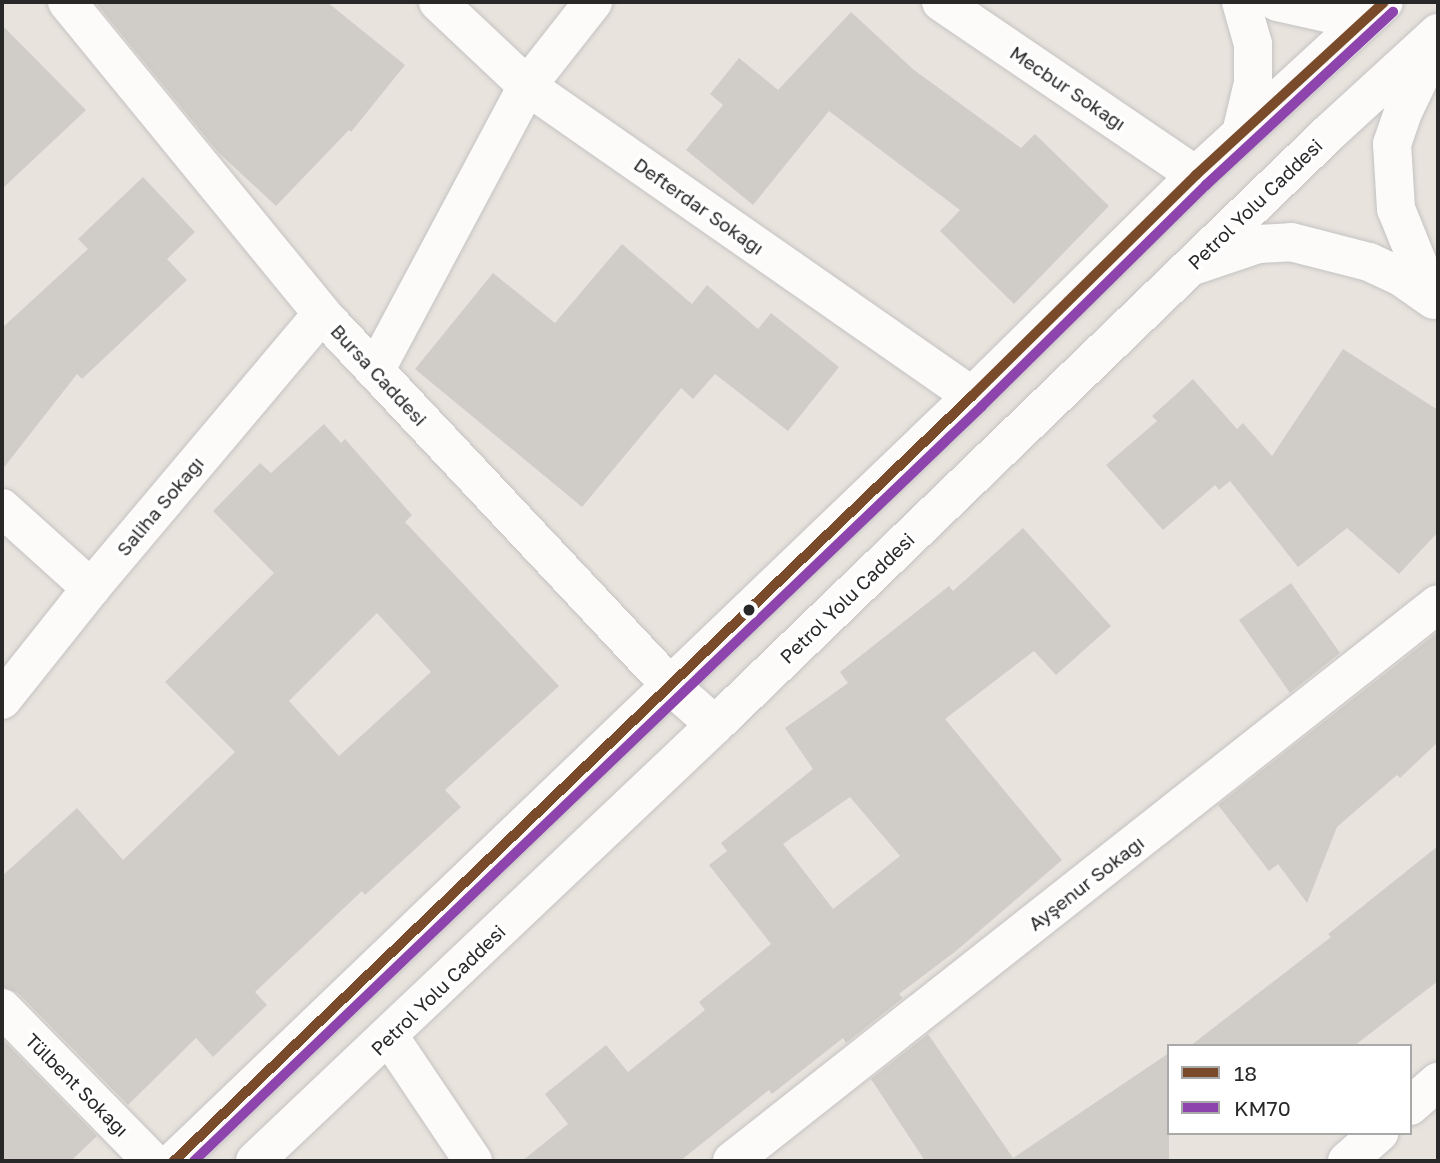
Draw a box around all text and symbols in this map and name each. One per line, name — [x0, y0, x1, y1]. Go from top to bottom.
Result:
street label: Mecbur Sokağı — [1006, 41, 1130, 135]
street label: Petrol Yolu Caddesi — [1183, 134, 1327, 274]
street label: Defterdar Sokağı — [630, 153, 768, 259]
street label: Bursa Caddesi — [326, 320, 432, 430]
street label: Saliha Sokağı — [112, 452, 208, 560]
street label: Petrol Yolu Caddesi — [775, 528, 919, 668]
unlabelled marker — [742, 603, 756, 617]
street label: Ayşenur Sokağı — [1024, 831, 1148, 935]
street label: Petrol Yolu Caddesi — [366, 920, 510, 1060]
street label: Tülbent Sokağı — [21, 1029, 133, 1141]
legend — [1167, 1044, 1412, 1135]
text: 18 — [1234, 1060, 1257, 1086]
text: KM70 — [1234, 1095, 1291, 1121]

